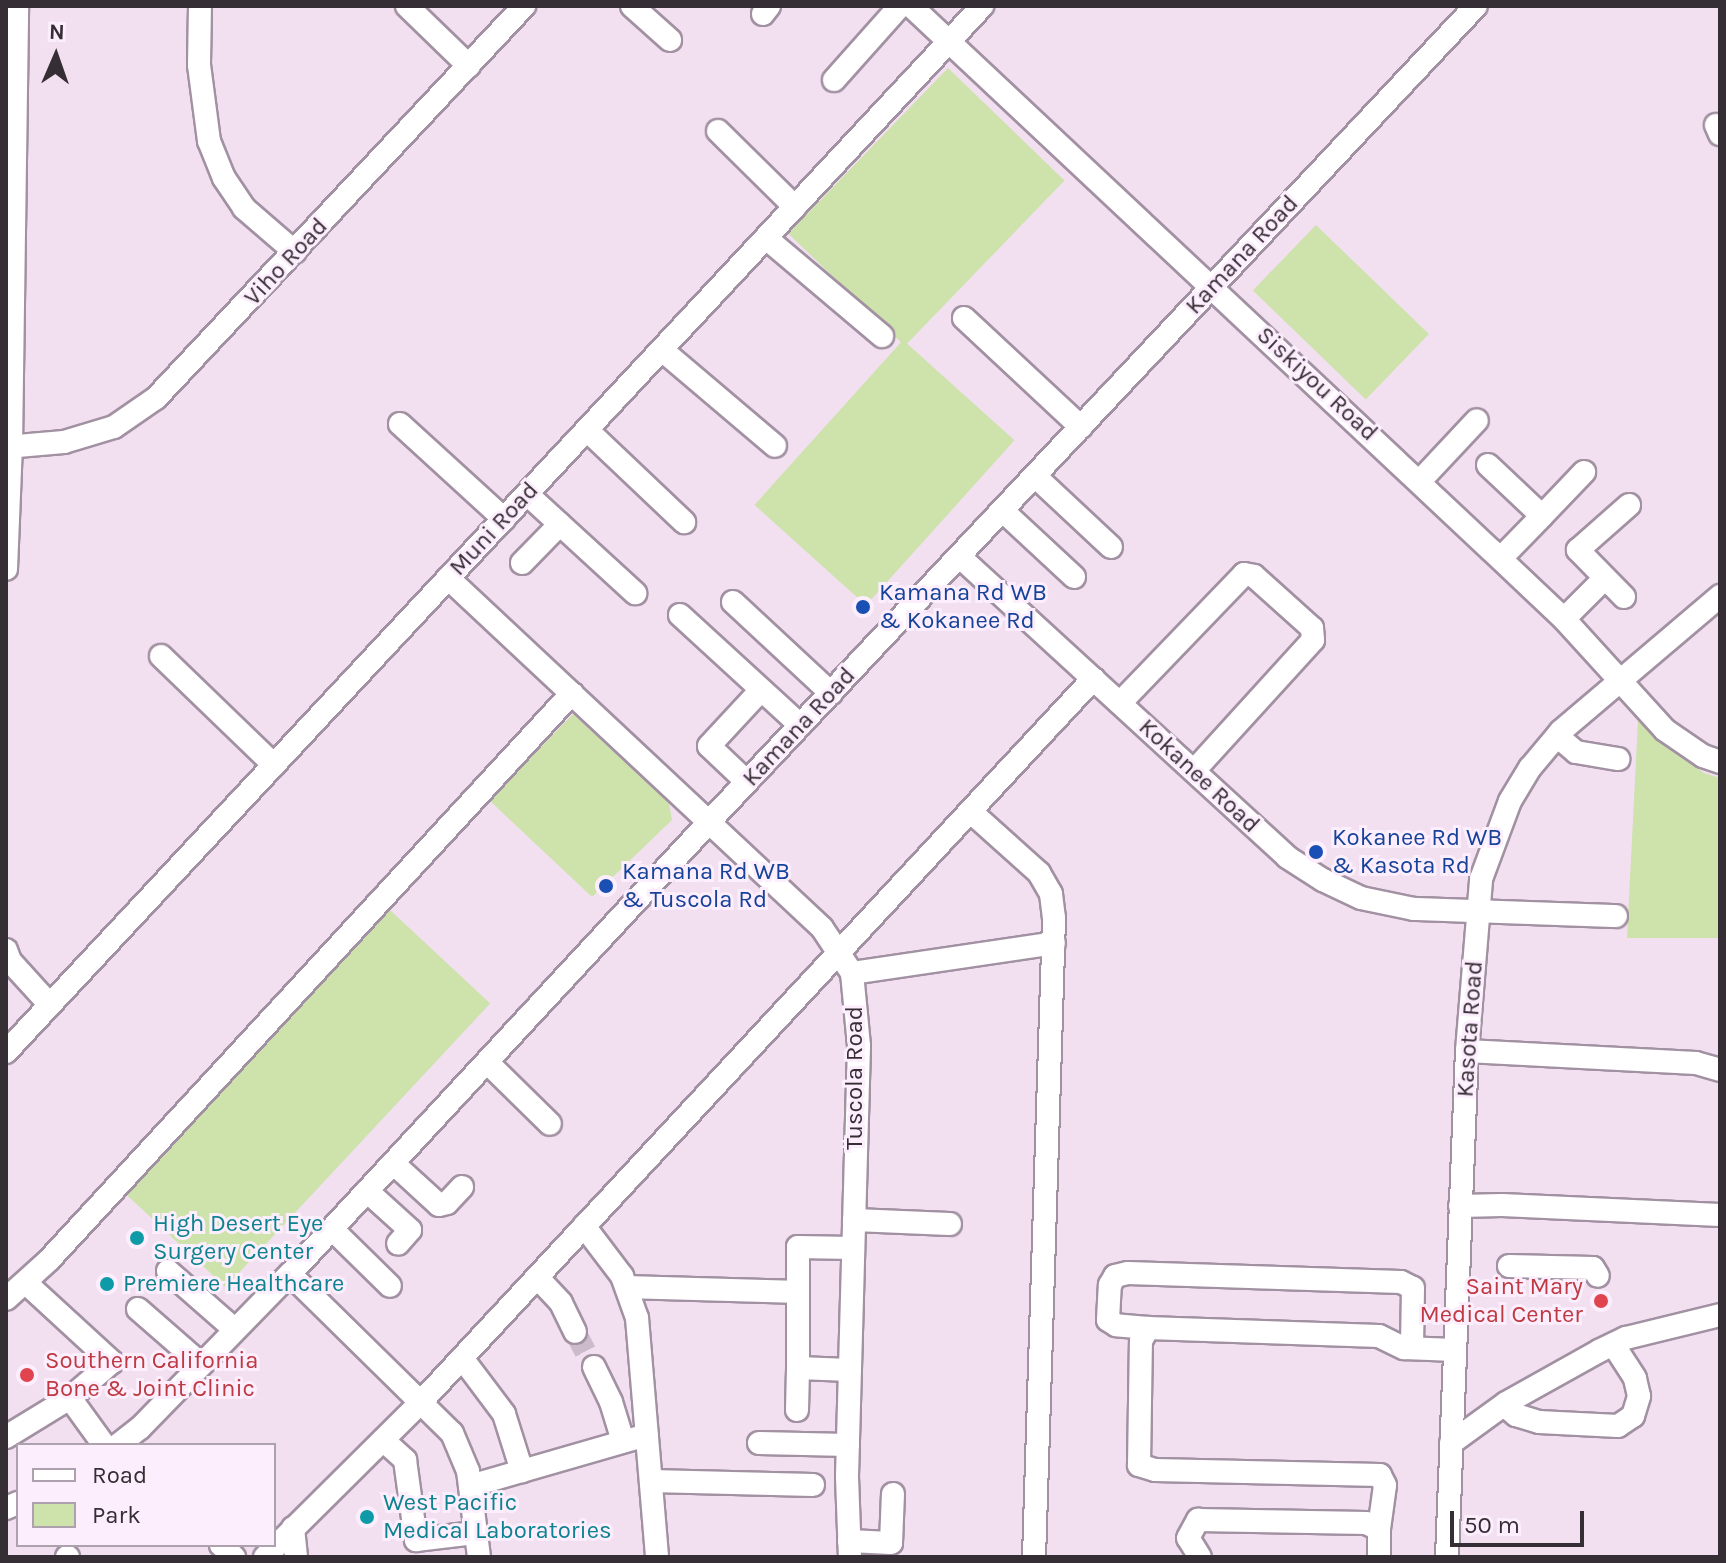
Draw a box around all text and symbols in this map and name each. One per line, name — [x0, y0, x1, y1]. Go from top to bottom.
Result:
north arrow — [16, 16, 96, 96]
text: N — [48, 19, 65, 45]
street label: Kamana Road — [1180, 190, 1304, 320]
street label: Viho Road — [238, 212, 334, 312]
street label: Siskiyou Road — [1251, 321, 1383, 447]
street label: Muni Road — [443, 476, 545, 582]
place label: Kamana Rd WB & Kokanee Rd — [879, 579, 1047, 635]
marker: Kamana Rd WB & Kokanee Rd — [854, 598, 872, 616]
street label: Kamana Road — [737, 662, 861, 792]
street label: Kokanee Road — [1133, 713, 1265, 839]
place label: Kokanee Rd WB & Kasota Rd — [1332, 824, 1502, 880]
marker: Kokanee Rd WB & Kasota Rd — [1307, 843, 1325, 861]
place label: Kamana Rd WB & Tuscola Rd — [622, 858, 790, 914]
marker: Kamana Rd WB & Tuscola Rd — [597, 877, 615, 895]
street label: Kasota Road — [1451, 960, 1489, 1098]
street label: Tuscola Road — [841, 1006, 869, 1150]
place label: High Desert Eye Surgery Center — [153, 1210, 323, 1266]
marker: High Desert Eye Surgery Center — [128, 1229, 146, 1247]
place label: Premiere Healthcare — [123, 1270, 344, 1298]
place label: Saint Mary Medical Center — [1419, 1273, 1583, 1329]
marker: Premiere Healthcare — [98, 1275, 116, 1293]
marker: Saint Mary Medical Center — [1590, 1290, 1612, 1312]
place label: Southern California Bone & Joint Clinic — [45, 1347, 259, 1403]
marker: Southern California Bone & Joint Clinic — [16, 1364, 38, 1386]
legend — [16, 1443, 276, 1547]
text: Road — [92, 1461, 147, 1489]
place label: West Pacific Medical Laboratories — [383, 1489, 612, 1545]
scale bar — [1454, 1495, 1588, 1545]
text: Park — [92, 1501, 141, 1529]
marker: West Pacific Medical Laboratories — [358, 1508, 376, 1526]
text: 50 m — [1464, 1511, 1520, 1539]

